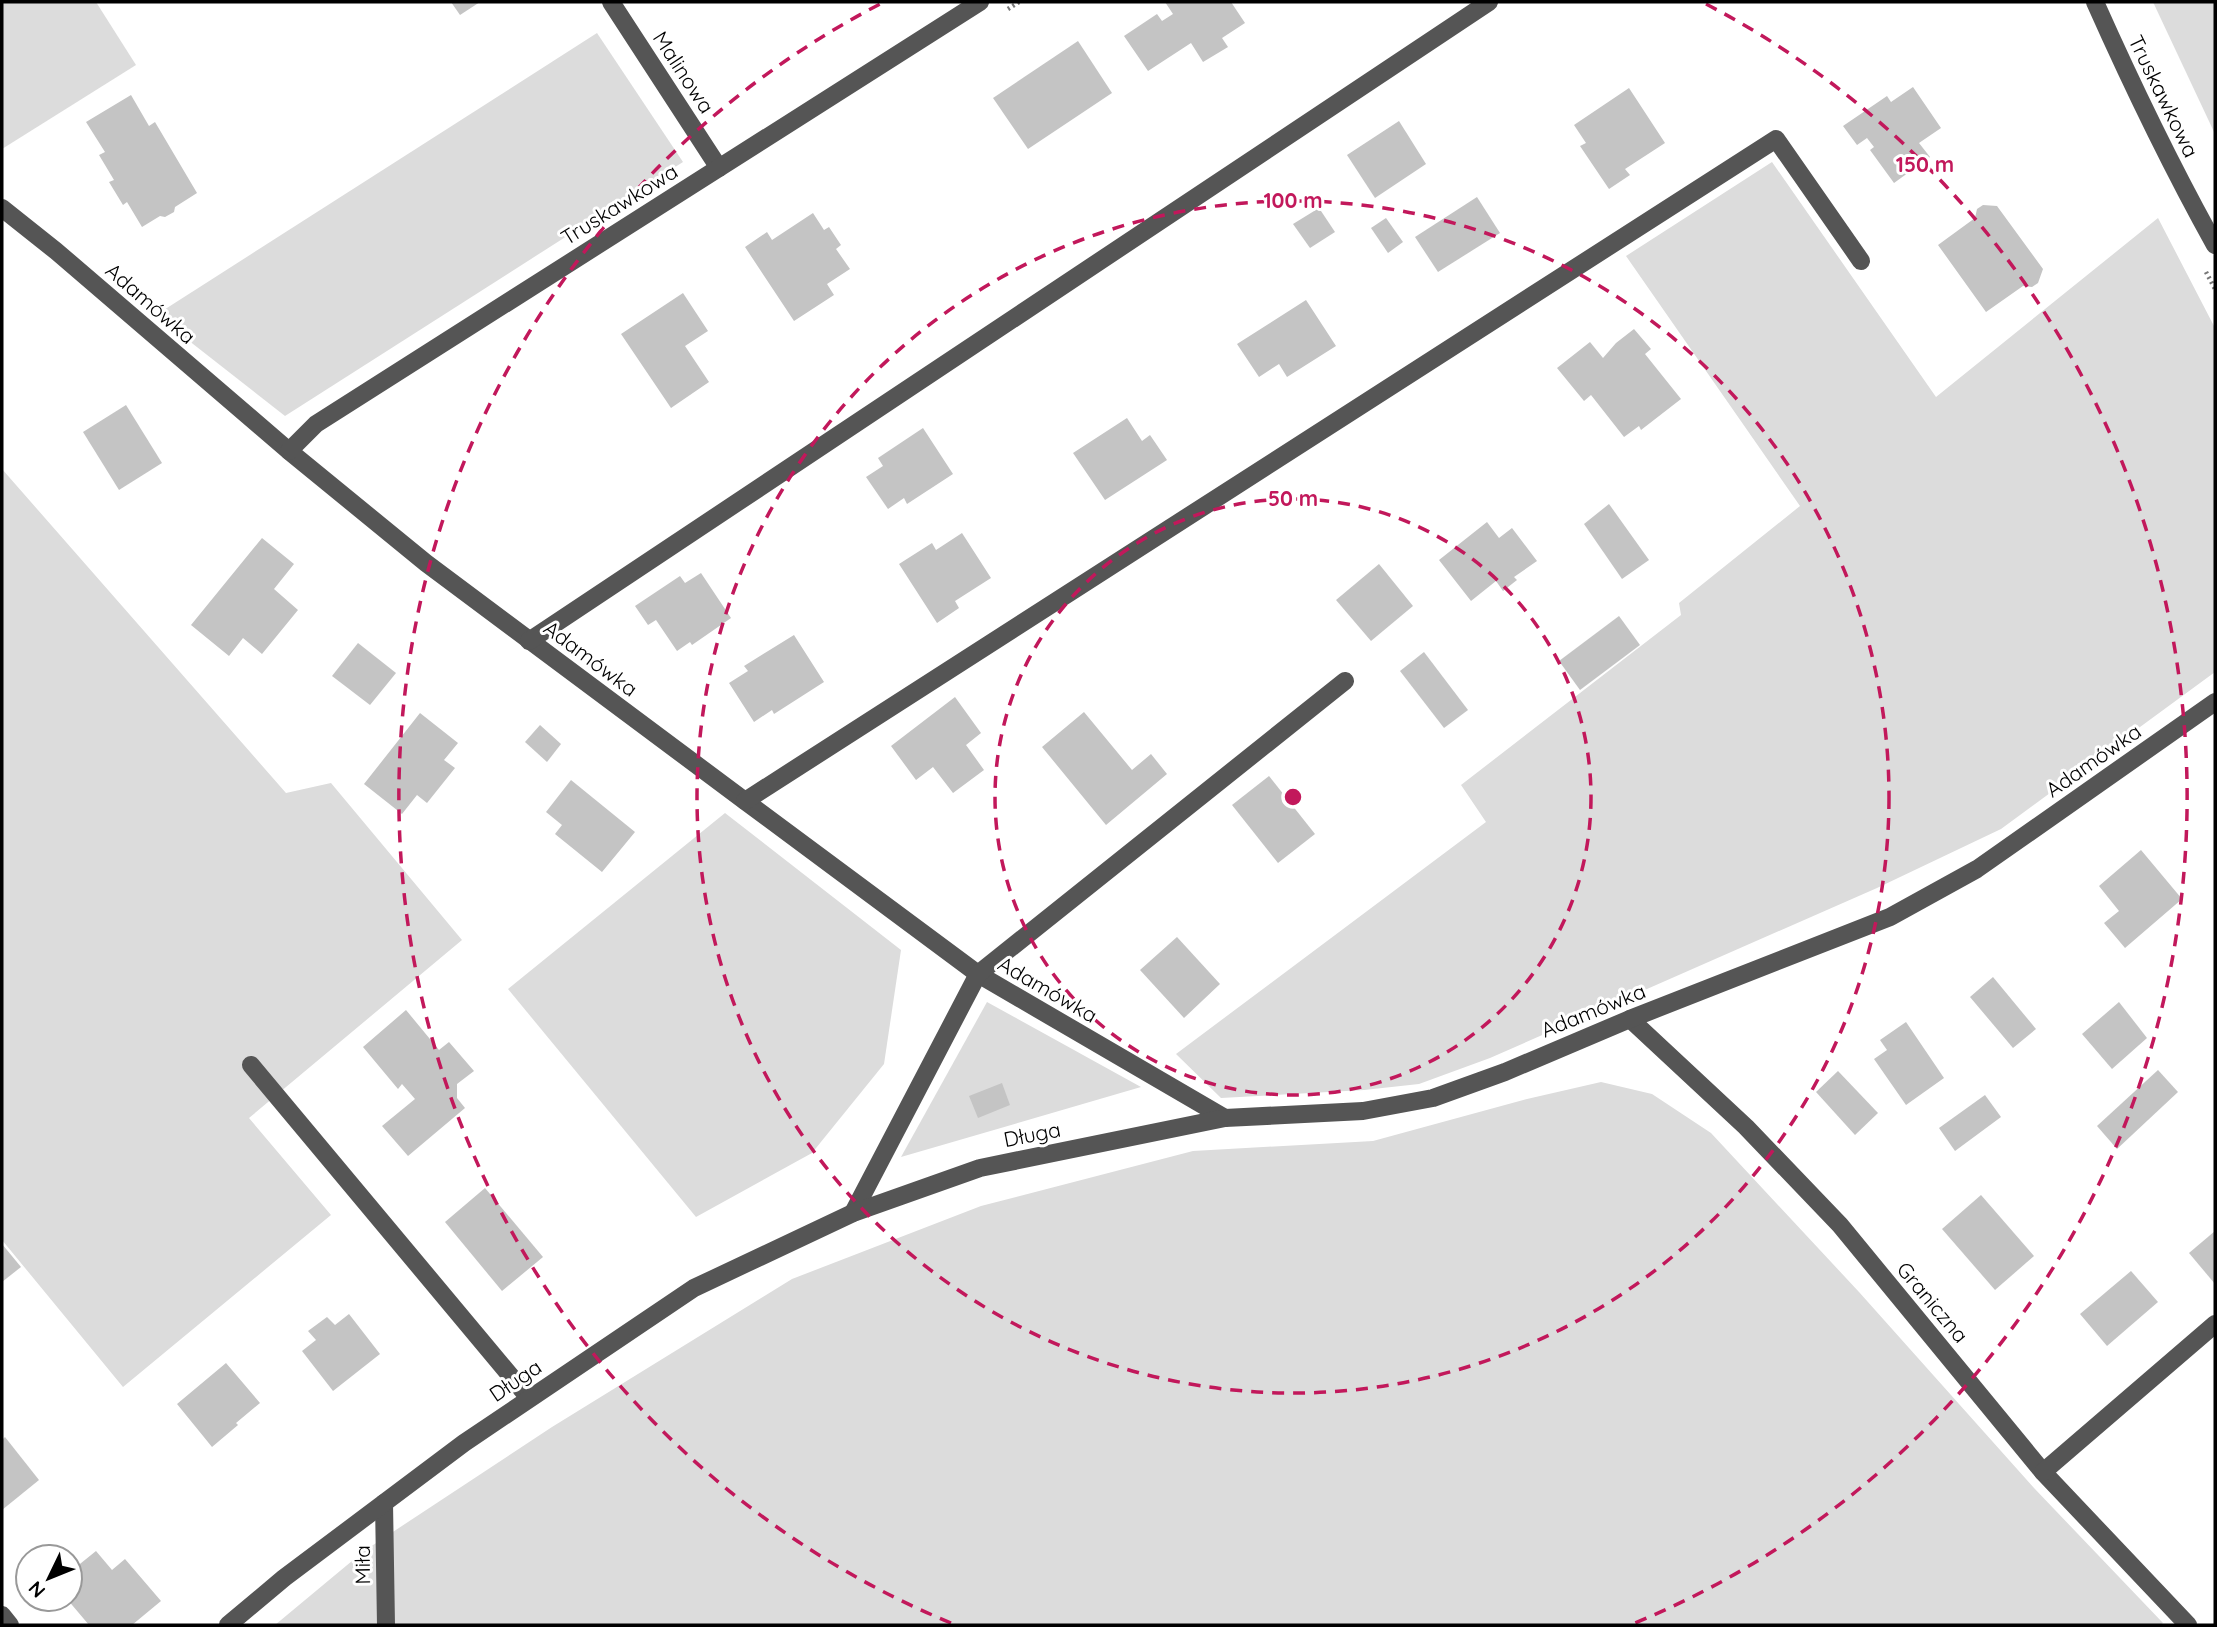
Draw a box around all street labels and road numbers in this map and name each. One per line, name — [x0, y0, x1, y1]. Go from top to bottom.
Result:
street label: Malinowa — [648, 26, 720, 118]
street label: Truskawkowa — [2123, 31, 2205, 161]
street label: Truskawkowa — [556, 158, 682, 250]
street label: Adamówka — [101, 257, 201, 349]
street label: Adamówka — [539, 614, 643, 702]
street label: Adamówka — [2040, 718, 2146, 802]
street label: Adamówka — [994, 950, 1102, 1028]
street label: Adamówka — [1537, 977, 1649, 1043]
street label: Długa — [1001, 1116, 1063, 1152]
street label: Graniczna — [1892, 1256, 1974, 1348]
street label: Długa — [484, 1353, 546, 1407]
street label: Miła — [349, 1545, 375, 1585]

